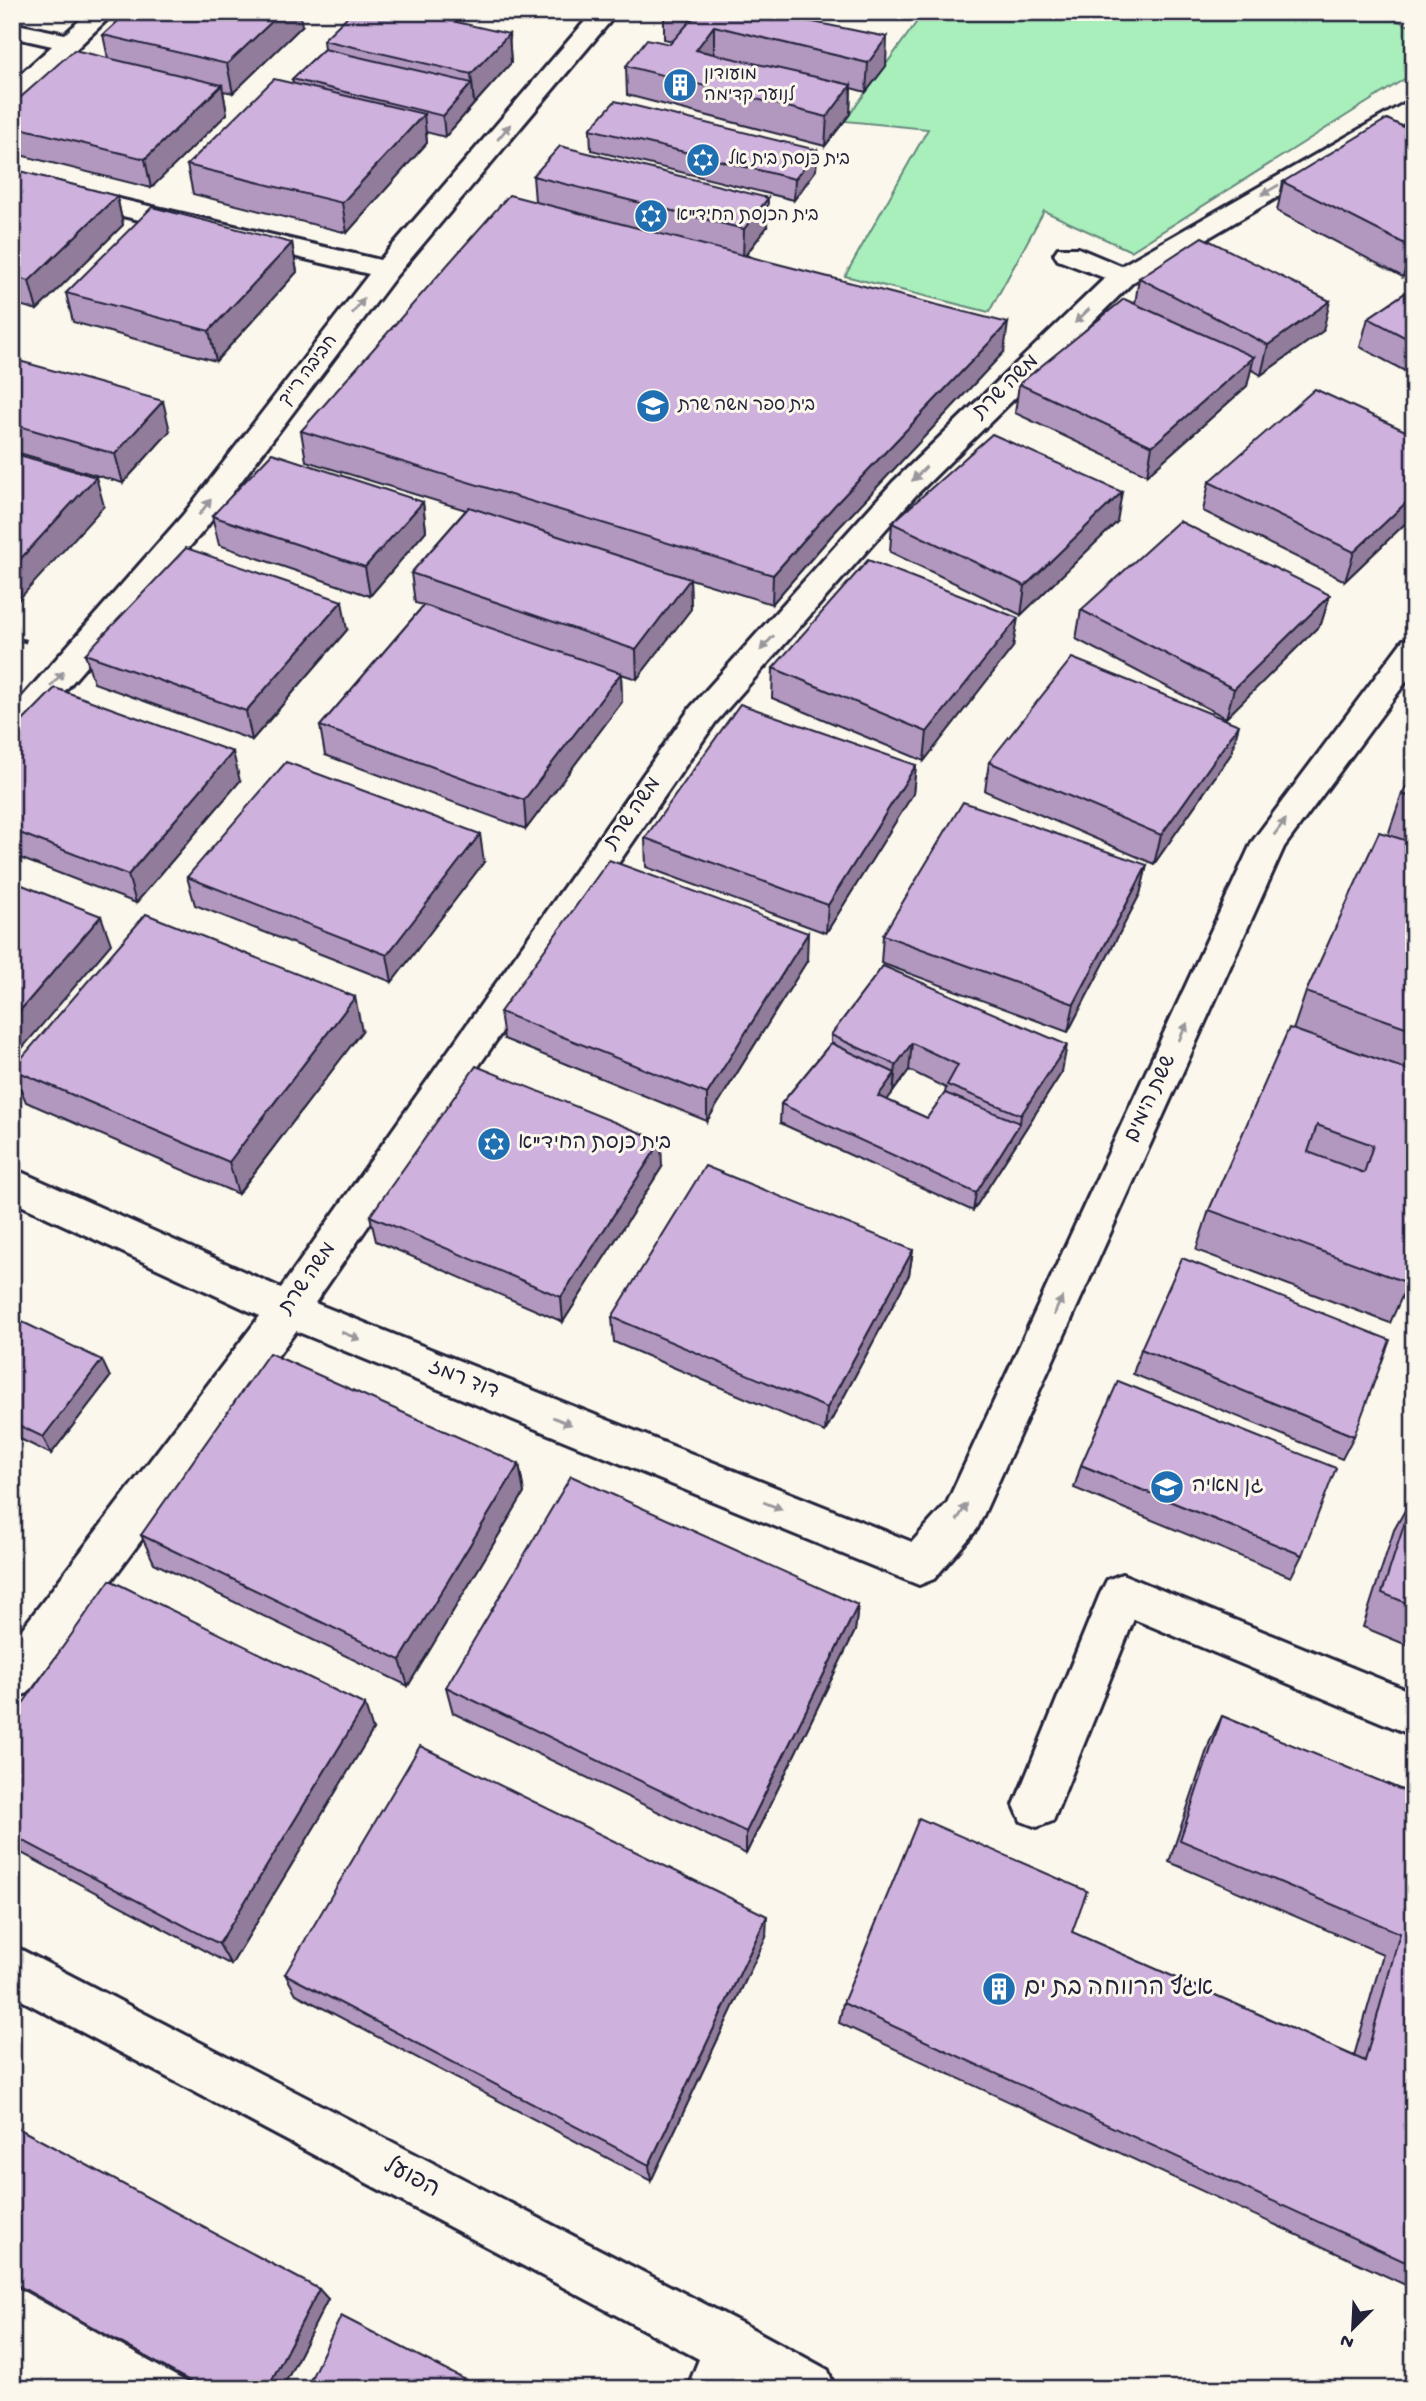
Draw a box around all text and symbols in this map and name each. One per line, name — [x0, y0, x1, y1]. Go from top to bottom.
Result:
place label: מועודון לנוער קדימה — [704, 65, 795, 107]
building icon: מועודון לנוער קדימה — [661, 66, 699, 104]
one-way arrow — [496, 123, 511, 140]
synagogue icon: בית כנסת בית אל — [684, 141, 722, 179]
place label: בית כנסת בית אל — [728, 148, 850, 171]
one-way arrow — [1261, 184, 1280, 196]
synagogue icon: בית הכנסת החיד"א — [632, 197, 670, 235]
place label: בית הכנסת החיד"א — [676, 206, 819, 227]
one-way arrow — [351, 298, 366, 316]
one-way arrow — [1074, 307, 1091, 323]
street label: חביבה רייך — [275, 331, 343, 411]
street label: משה שרת — [968, 350, 1045, 426]
school or university icon: בית ספר משה שרת — [634, 387, 672, 425]
place label: בית ספר משה שרת — [677, 396, 815, 417]
one-way arrow — [911, 466, 928, 482]
one-way arrow — [198, 498, 213, 516]
one-way arrow — [759, 634, 775, 652]
one-way arrow — [49, 670, 65, 688]
street label: משה שרת — [600, 773, 668, 856]
one-way arrow — [1273, 818, 1287, 836]
one-way arrow — [1177, 1022, 1189, 1042]
street label: ששת הימים — [1121, 1051, 1183, 1147]
synagogue icon: בית כנסת החיד"א — [475, 1125, 513, 1163]
place label: בית כנסת החיד"א — [518, 1132, 671, 1157]
street label: משה שרת — [275, 1238, 343, 1321]
one-way arrow — [1052, 1296, 1064, 1316]
one-way arrow — [341, 1330, 362, 1341]
street label: דוד רמז — [424, 1356, 502, 1406]
one-way arrow — [552, 1415, 573, 1426]
school or university icon: גן מאיה — [1148, 1468, 1186, 1506]
place label: גן מאיה — [1192, 1475, 1263, 1500]
one-way arrow — [763, 1500, 784, 1511]
one-way arrow — [956, 1503, 968, 1522]
building icon: אגף הרווחה בת ים — [980, 1970, 1018, 2008]
place label: אגף הרווחה בת ים — [1024, 1974, 1213, 2004]
street label: הפועל — [378, 2150, 445, 2206]
north arrow — [1318, 2292, 1388, 2362]
text: N — [1337, 2327, 1358, 2353]

